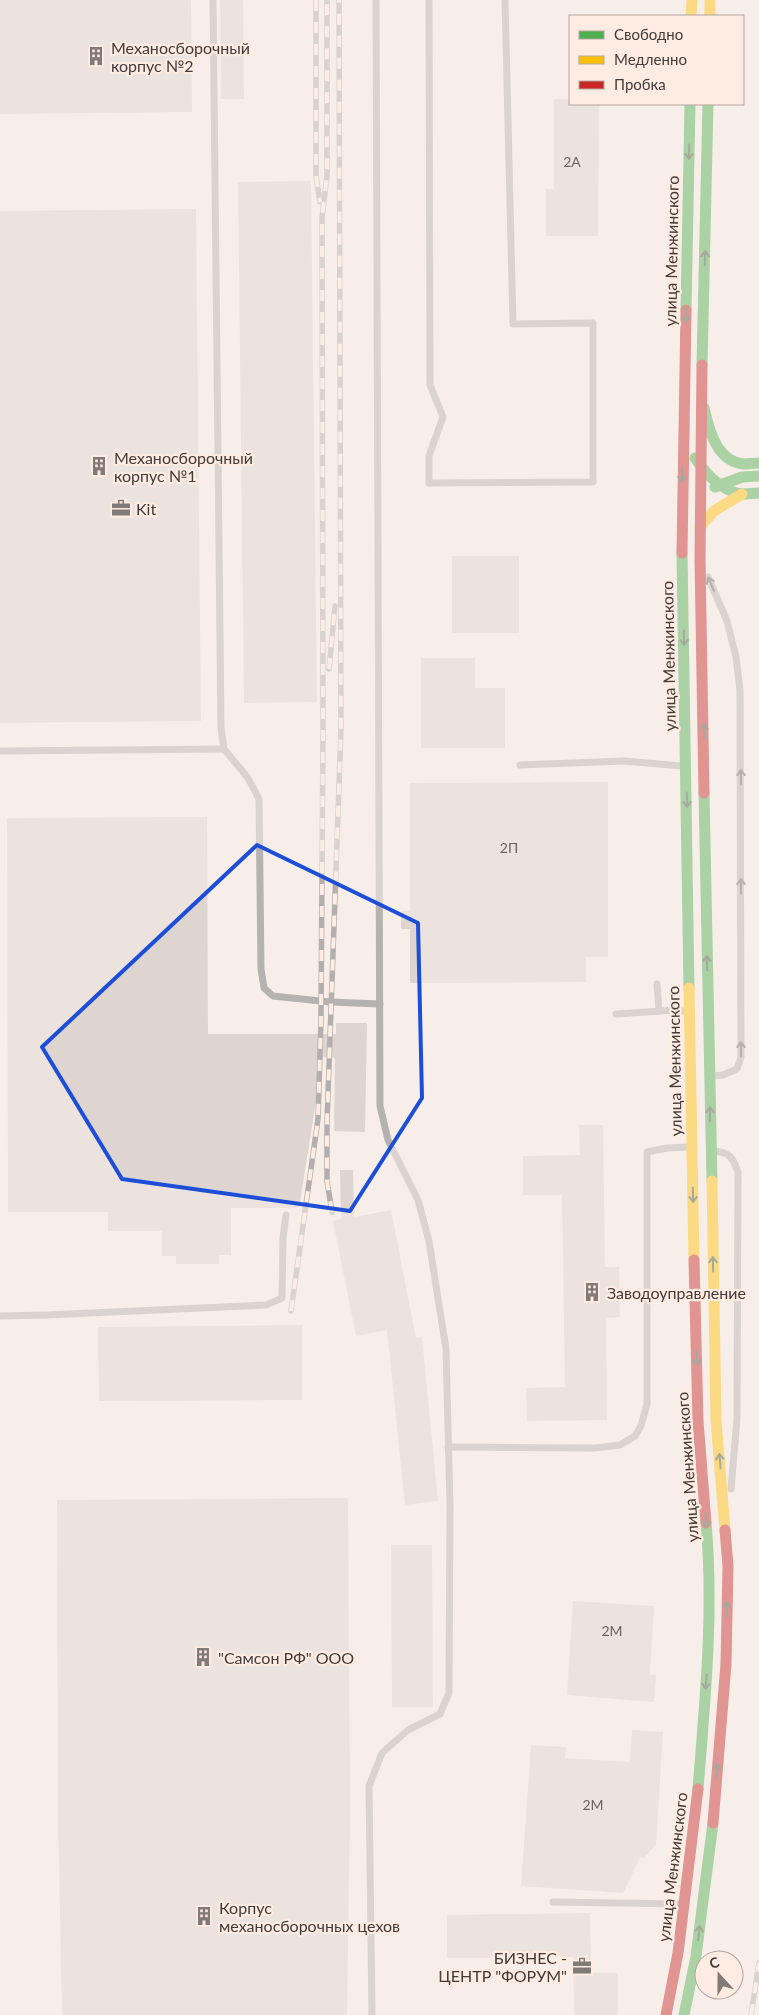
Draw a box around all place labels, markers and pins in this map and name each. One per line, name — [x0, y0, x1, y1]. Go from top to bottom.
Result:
place label: Механосборочный корпус №2 — [111, 38, 250, 75]
building icon: Механосборочный корпус №2 — [85, 45, 107, 67]
place label: Механосборочный корпус №1 — [114, 448, 253, 485]
building icon: Механосборочный корпус №1 — [88, 455, 110, 477]
office icon: Kit — [110, 497, 132, 519]
place label: Kit — [136, 499, 156, 518]
building icon: Заводоуправление — [581, 1281, 603, 1303]
place label: Заводоуправление — [607, 1283, 746, 1302]
building icon: "Самсон РФ" ООО — [192, 1646, 214, 1668]
place label: "Самсон РФ" ООО — [218, 1648, 354, 1667]
place label: Корпус механосборочных цехов — [219, 1898, 400, 1935]
building icon: Корпус механосборочных цехов — [193, 1905, 215, 1927]
place label: БИЗНЕС - ЦЕНТР "ФОРУМ" — [438, 1948, 567, 1985]
office icon: БИЗНЕС - ЦЕНТР "ФОРУМ" — [571, 1955, 593, 1977]

